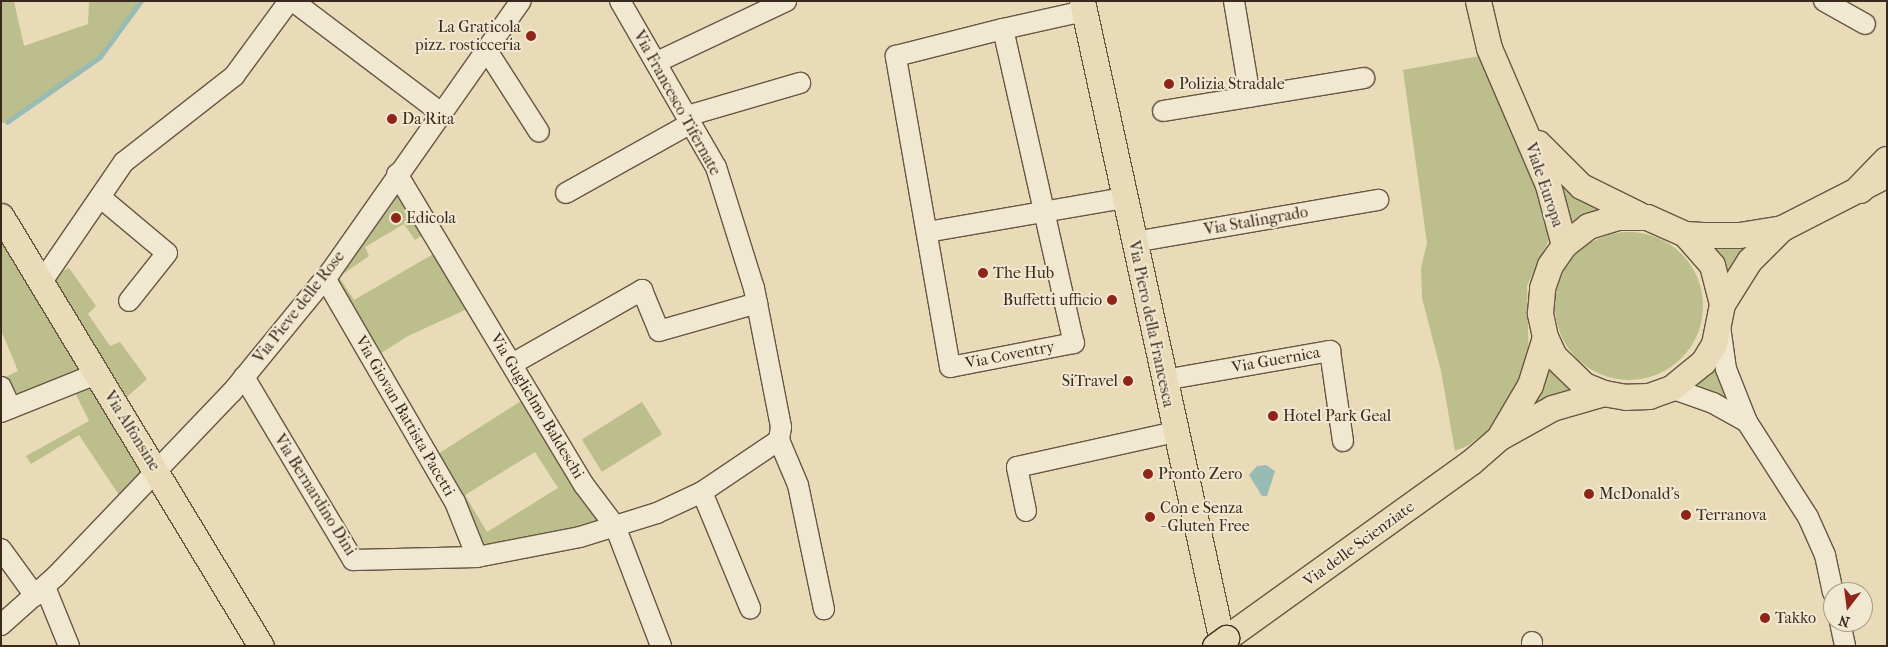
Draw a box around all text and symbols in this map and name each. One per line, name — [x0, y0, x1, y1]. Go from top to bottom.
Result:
place label: La Graticola pizz. rosticceria — [415, 17, 521, 55]
street label: Via Francesco Tifernate — [629, 27, 725, 179]
marker: La Graticola pizz. rosticceria — [525, 30, 537, 42]
place label: Polizia Stradale — [1179, 74, 1285, 94]
marker: Polizia Stradale — [1163, 78, 1175, 90]
place label: Da Rita — [402, 109, 454, 129]
marker: Da Rita — [386, 113, 398, 125]
street label: Viale Europa — [1521, 140, 1567, 230]
street label: Via Stalingrado — [1202, 202, 1310, 240]
place label: Edicola — [406, 208, 456, 228]
marker: Edicola — [390, 212, 402, 224]
street label: Via Piero della Francesca — [1124, 239, 1178, 409]
street label: Via Pieve delle Rose — [249, 247, 349, 367]
place label: The Hub — [993, 263, 1054, 283]
marker: The Hub — [977, 267, 989, 279]
place label: Buffetti ufficio — [1003, 290, 1102, 310]
marker: Buffetti ufficio — [1106, 294, 1118, 306]
street label: Via Guglielmo Baldeschi — [486, 330, 588, 482]
street label: Via Giovan Battista Pacetti — [351, 332, 459, 500]
street label: Via Coventry — [964, 337, 1056, 373]
street label: Via Guernica — [1230, 343, 1322, 377]
place label: SiTravel — [1062, 371, 1118, 391]
marker: SiTravel — [1122, 375, 1134, 387]
street label: Via Alfonsine — [100, 387, 164, 475]
place label: Hotel Park Geal — [1283, 406, 1391, 426]
marker: Hotel Park Geal — [1267, 410, 1279, 422]
street label: Via Bernardino Dini — [270, 431, 360, 559]
place label: Pronto Zero — [1158, 464, 1242, 484]
marker: Pronto Zero — [1142, 468, 1154, 480]
place label: McDonald's — [1599, 484, 1680, 504]
marker: McDonald's — [1583, 488, 1595, 500]
street label: Via delle Scienziate — [1300, 497, 1418, 591]
place label: Con e Senza - Gluten Free — [1160, 498, 1250, 536]
place label: Terranova — [1696, 505, 1767, 525]
marker: Terranova — [1680, 509, 1692, 521]
marker: Con e Senza - Gluten Free — [1144, 511, 1156, 523]
north arrow — [1823, 582, 1873, 632]
place label: Takko — [1775, 608, 1816, 628]
text: N — [1837, 611, 1852, 631]
marker: Takko — [1759, 612, 1771, 624]

